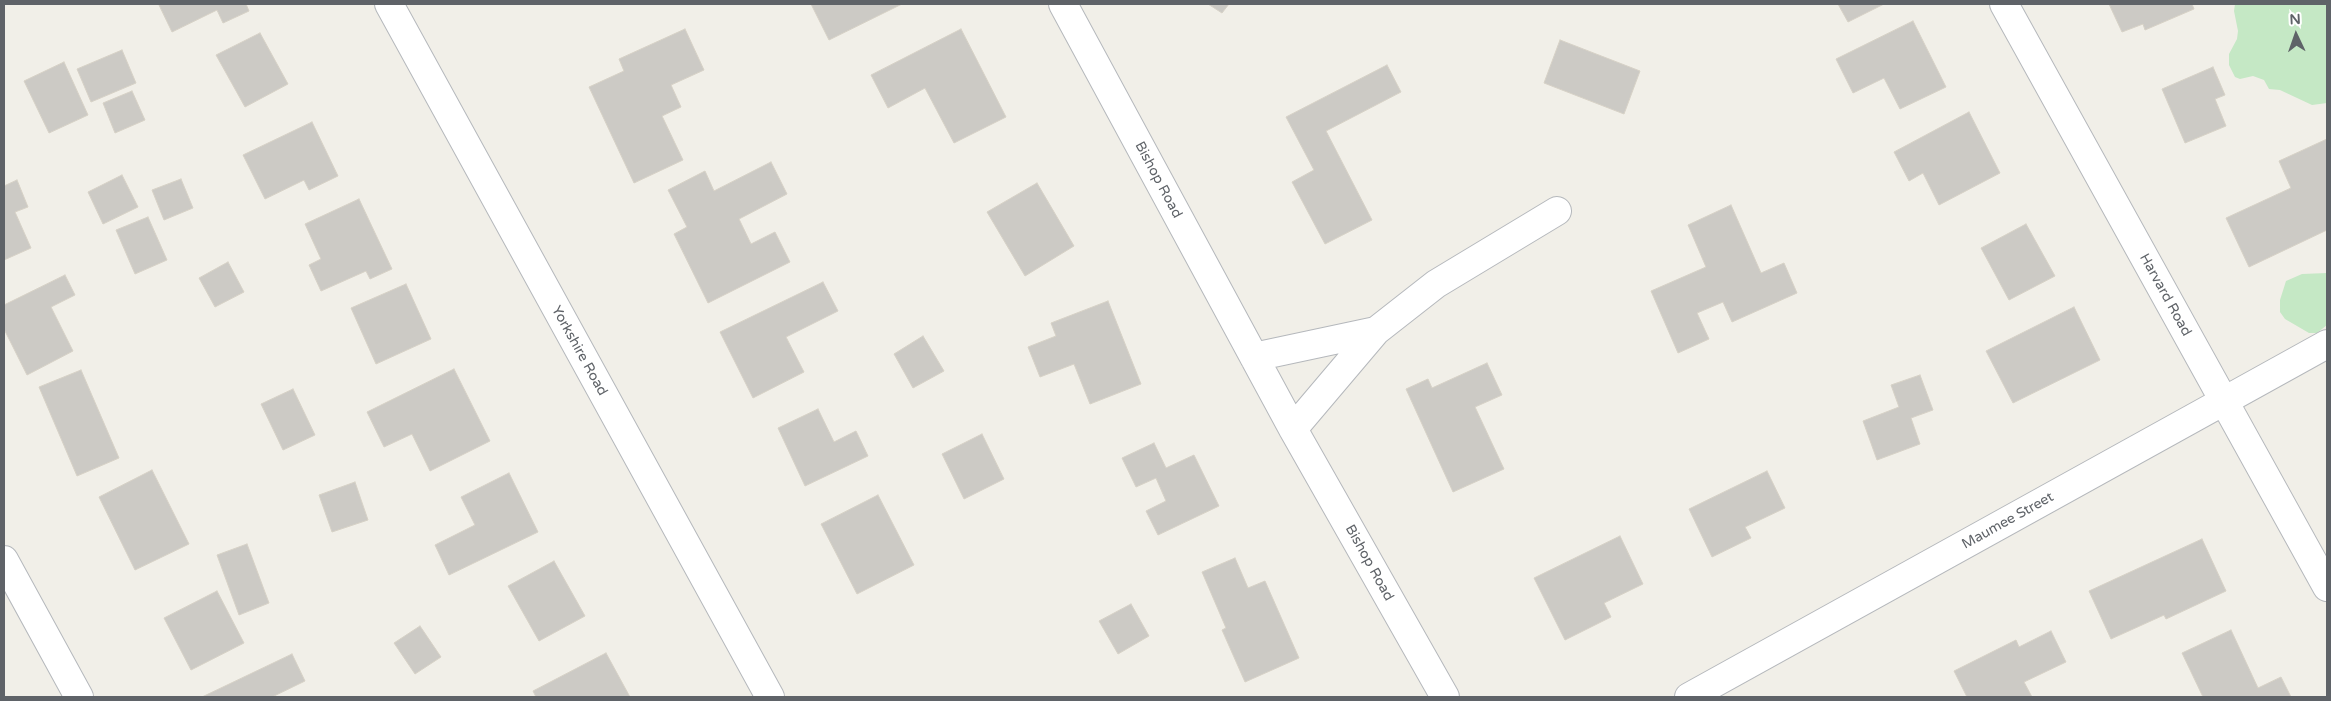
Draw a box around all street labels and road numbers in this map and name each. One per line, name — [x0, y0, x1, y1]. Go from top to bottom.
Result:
street label: Bishop Road — [1131, 139, 1185, 221]
street label: Harvard Road — [2135, 251, 2195, 339]
street label: Yorkshire Road — [547, 303, 611, 399]
street label: Maumee Street — [1959, 489, 2057, 553]
street label: Bishop Road — [1341, 522, 1397, 604]

